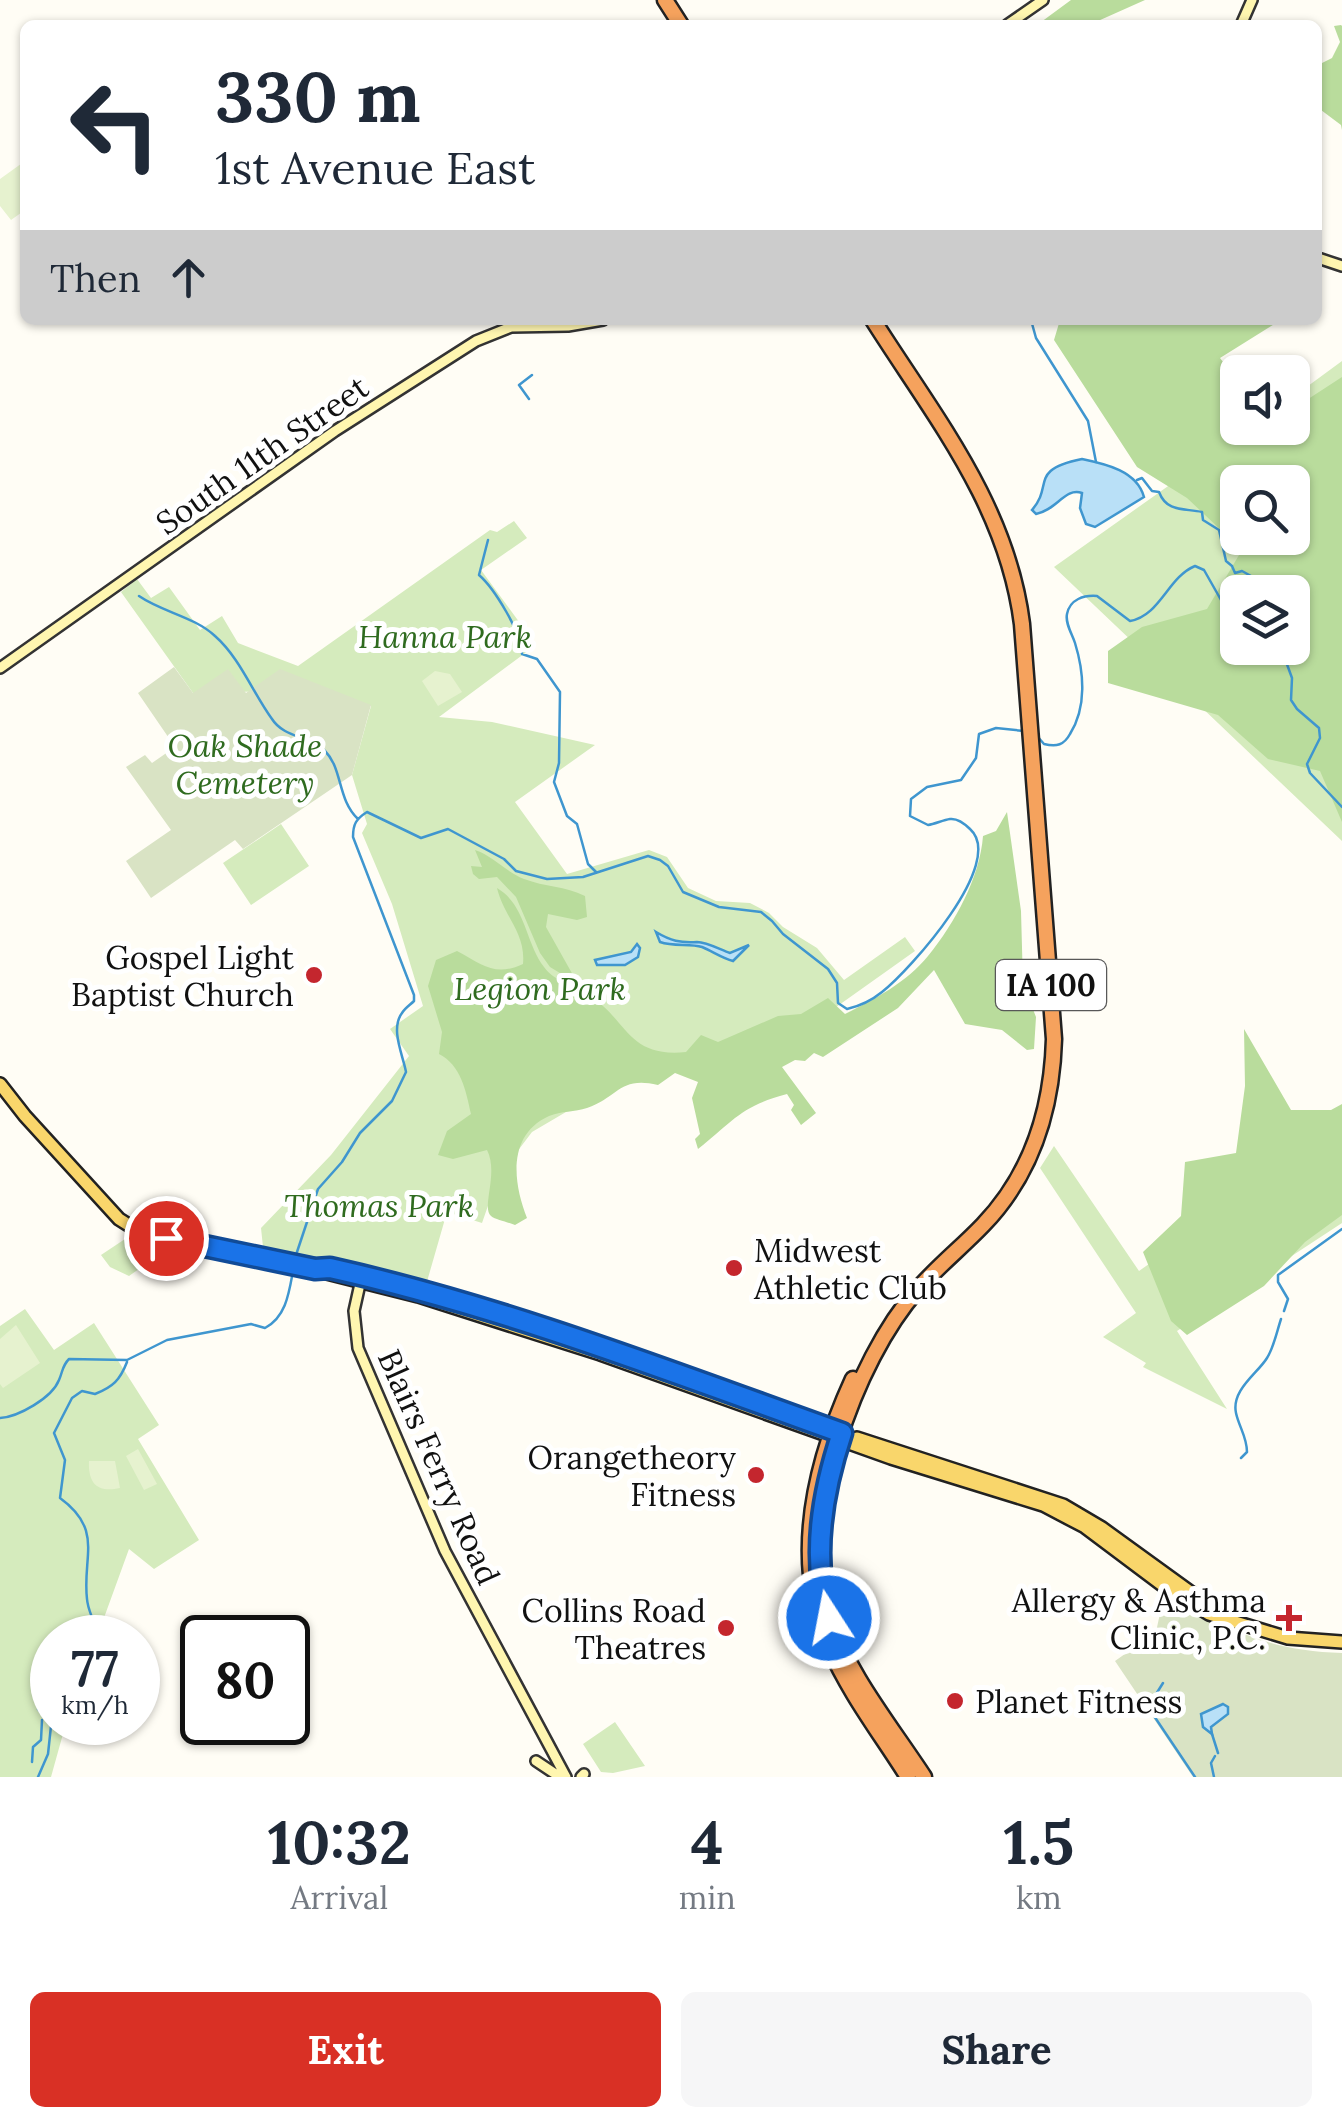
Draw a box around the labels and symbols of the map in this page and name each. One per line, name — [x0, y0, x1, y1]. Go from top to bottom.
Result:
street label: South 11th Street — [148, 366, 377, 543]
park label: Hanna Park — [358, 616, 532, 657]
park label: Oak Shade Cemetery — [168, 725, 322, 803]
place label: Gospel Light Baptist Church — [71, 937, 295, 1015]
road number: IA 100 — [996, 960, 1106, 1010]
marker: Gospel Light Baptist Church — [303, 964, 325, 986]
park label: Legion Park — [454, 968, 626, 1009]
park label: Thomas Park — [284, 1185, 474, 1226]
pin — [124, 1196, 209, 1281]
place label: Midwest Athletic Club — [753, 1230, 947, 1308]
marker: Midwest Athletic Club — [723, 1257, 745, 1279]
street label: Blairs Ferry Road — [369, 1343, 509, 1591]
place label: Orangetheory Fitness — [528, 1437, 736, 1515]
marker: Orangetheory Fitness — [745, 1464, 767, 1486]
position arrow — [777, 1566, 881, 1670]
place label: Allergy & Asthma Clinic, P.C. — [1011, 1580, 1266, 1658]
place label: Collins Road Theatres — [522, 1590, 706, 1668]
marker: Allergy & Asthma Clinic, P.C. — [1276, 1605, 1302, 1631]
speed limit sign: 80 — [180, 1615, 310, 1745]
marker: Collins Road Theatres — [715, 1617, 737, 1639]
place label: Planet Fitness — [975, 1681, 1182, 1722]
marker: Planet Fitness — [944, 1690, 966, 1712]

